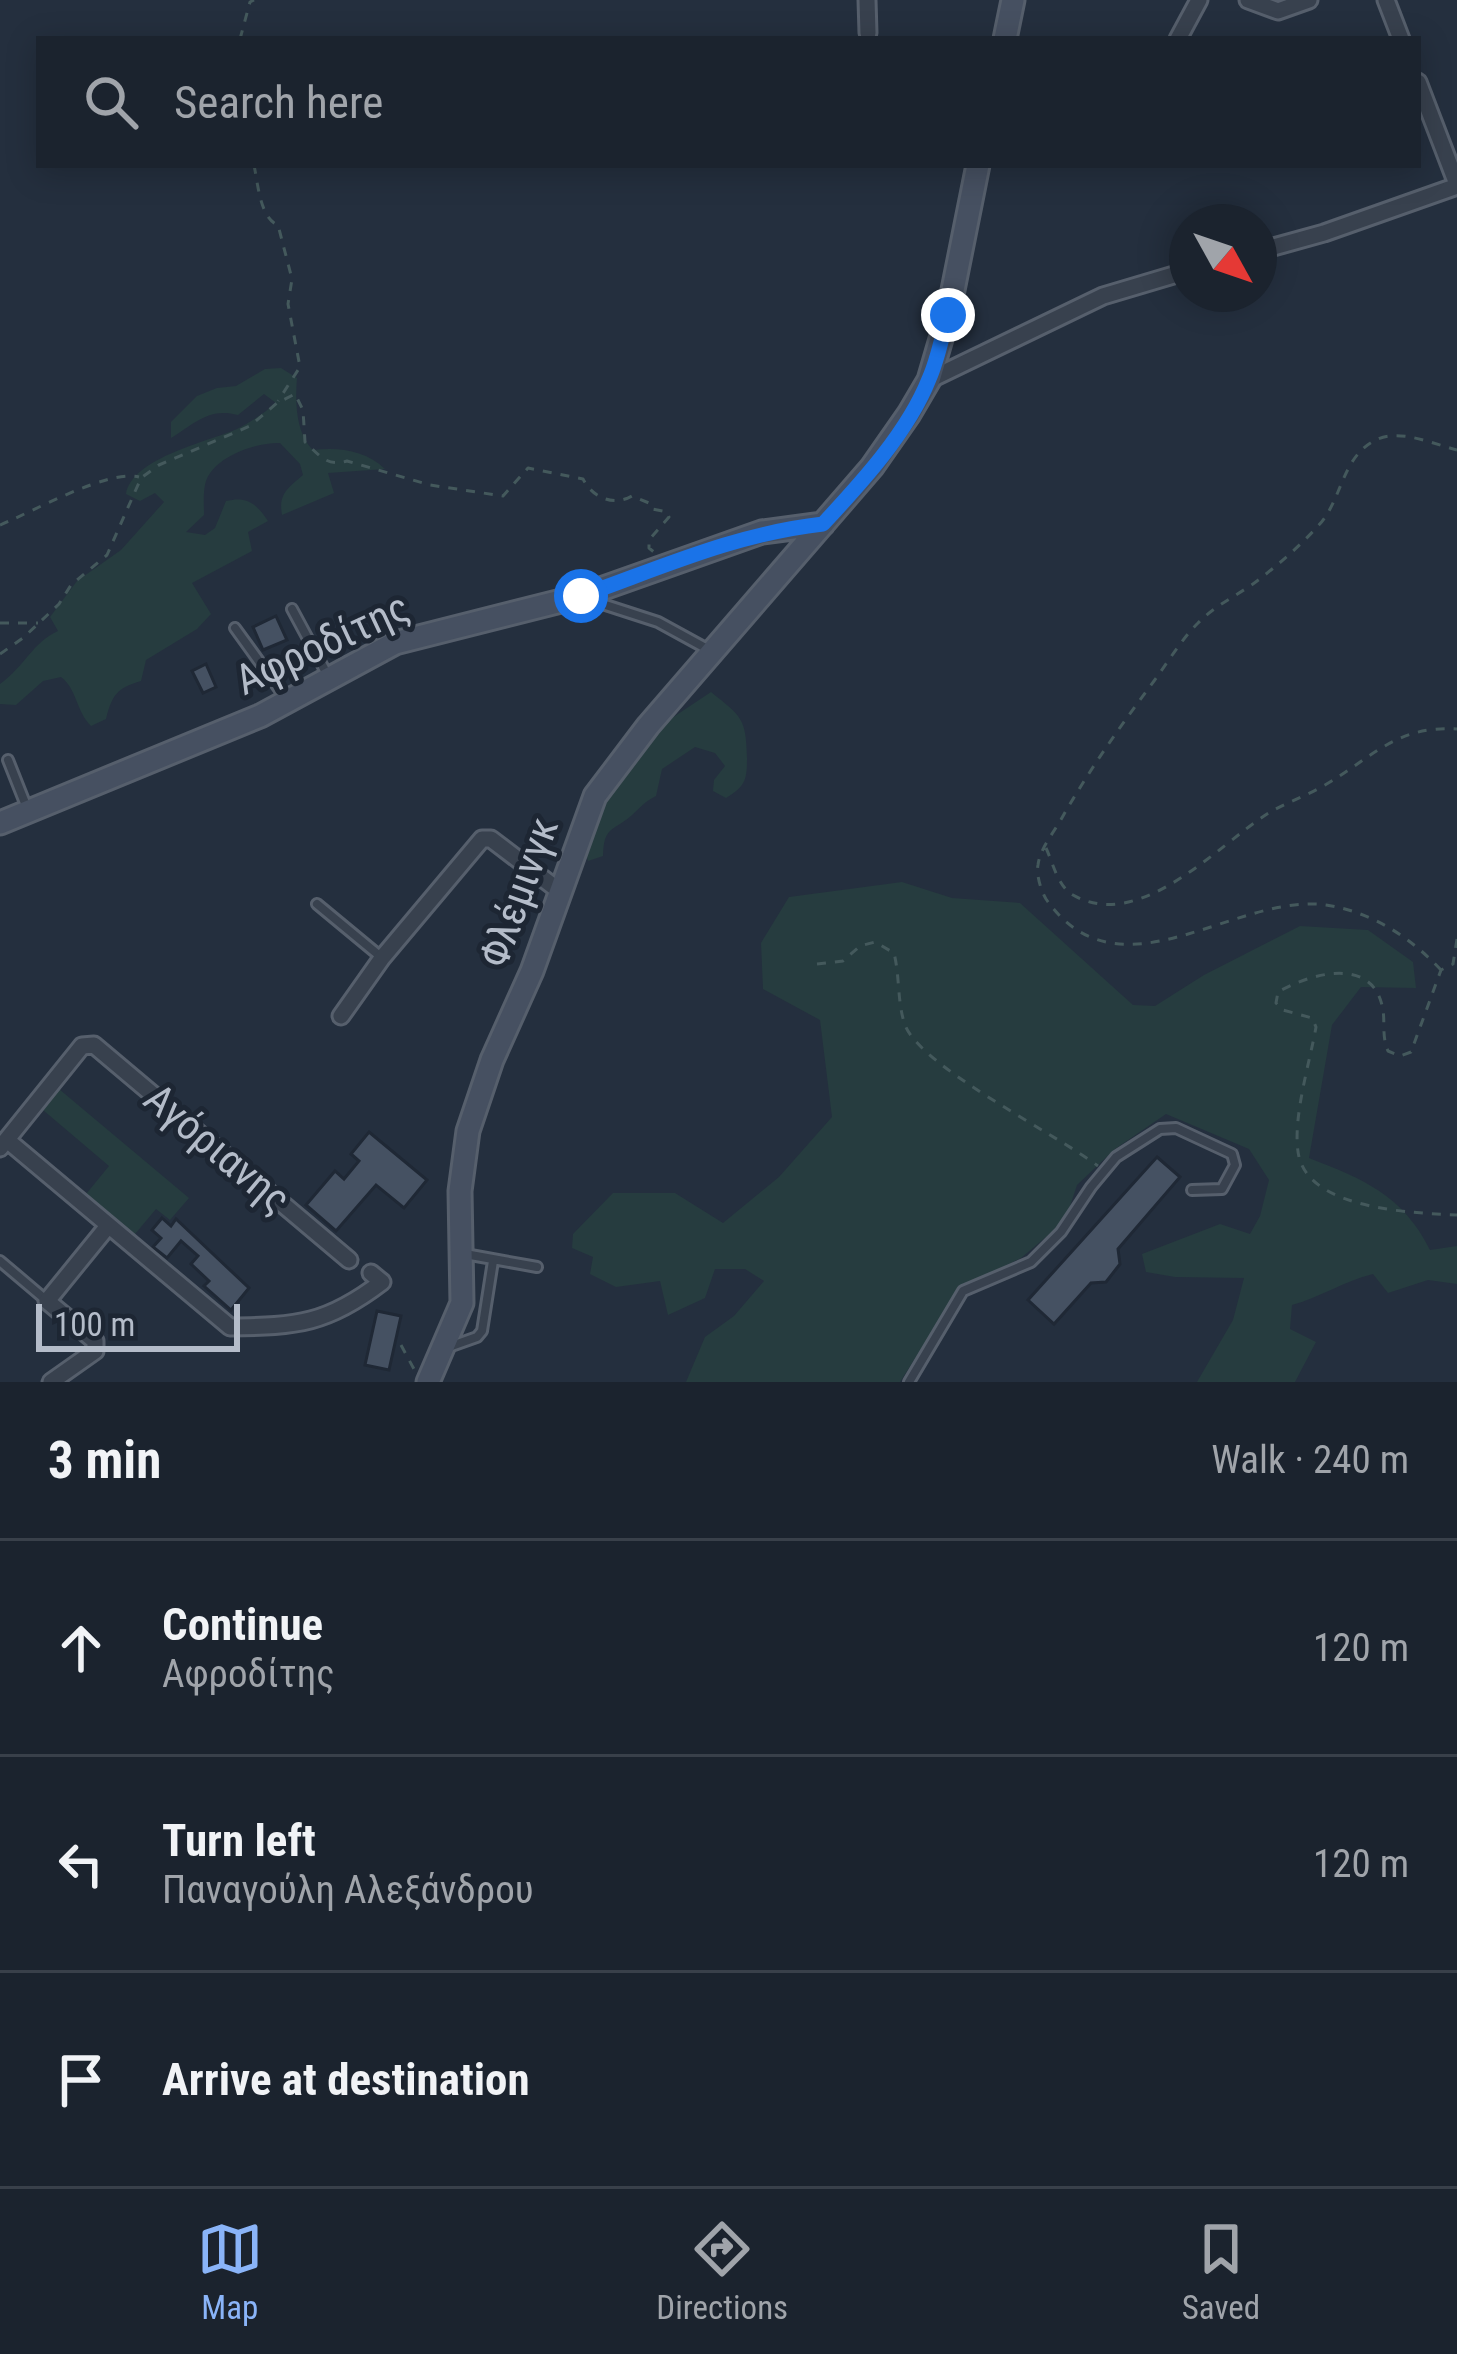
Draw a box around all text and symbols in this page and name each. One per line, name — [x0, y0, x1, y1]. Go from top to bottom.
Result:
search box — [36, 36, 1421, 168]
icon: search — [78, 69, 144, 135]
text: Search here — [174, 76, 383, 129]
north arrow — [1169, 204, 1277, 312]
route end — [921, 288, 975, 342]
route start — [554, 569, 608, 623]
street label: Αφροδίτης — [228, 582, 417, 705]
street label: Φλέμινγκ — [469, 811, 568, 974]
street label: Αγόριανης — [135, 1073, 301, 1224]
scale bar — [36, 1298, 240, 1351]
text: 100 m — [54, 1305, 135, 1344]
text: 3 min — [48, 1431, 161, 1490]
text: Walk · 240 m — [1211, 1437, 1409, 1483]
text: Continue — [162, 1598, 323, 1651]
icon: ahead — [48, 1615, 114, 1681]
text: 120 m — [1313, 1625, 1409, 1671]
text: Αφροδίτης — [162, 1651, 335, 1697]
text: Turn left — [162, 1814, 316, 1867]
icon: left — [48, 1831, 114, 1897]
text: 120 m — [1313, 1841, 1409, 1887]
text: Παναγούλη Αλεξάνδρου — [162, 1867, 534, 1913]
icon: arrive — [48, 2047, 114, 2113]
text: Arrive at destination — [162, 2053, 530, 2106]
tab: Map — [197, 2216, 263, 2327]
tab: Directions — [656, 2216, 788, 2327]
tab: Saved — [1182, 2216, 1260, 2327]

